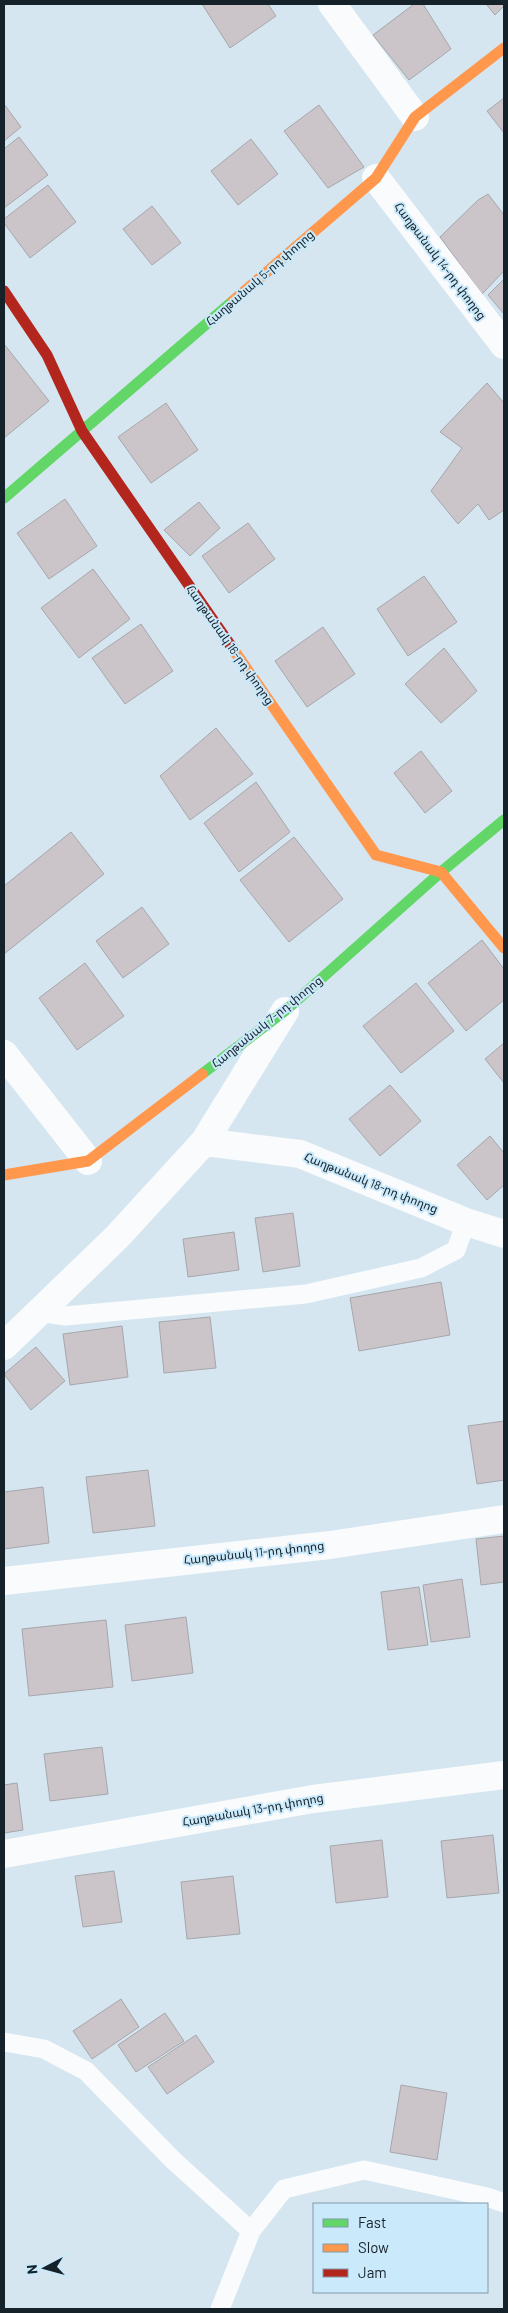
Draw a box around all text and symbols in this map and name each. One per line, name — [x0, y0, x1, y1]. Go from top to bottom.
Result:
street label: Հաղթանակ 14-րդ փողոց — [391, 199, 490, 322]
street label: Հաղթանակ 5-րդ փողոց — [202, 226, 317, 329]
street label: Հաղթանակ 16-րդ փողոց — [183, 582, 278, 708]
street label: Հաղթանակ 7-րդ փողոց — [208, 972, 325, 1071]
street label: Հաղթանակ 18-րդ փողոց — [302, 1149, 440, 1216]
street label: Հաղթանակ 11-րդ փողոց — [183, 1538, 325, 1567]
street label: Հաղթանակ 13-րդ փողոց — [181, 1790, 325, 1829]
legend — [313, 2203, 488, 2293]
text: Fast — [358, 2213, 386, 2231]
text: Slow — [358, 2238, 389, 2256]
north arrow — [20, 2243, 70, 2293]
text: Jam — [358, 2263, 387, 2281]
text: N — [23, 2264, 41, 2275]

